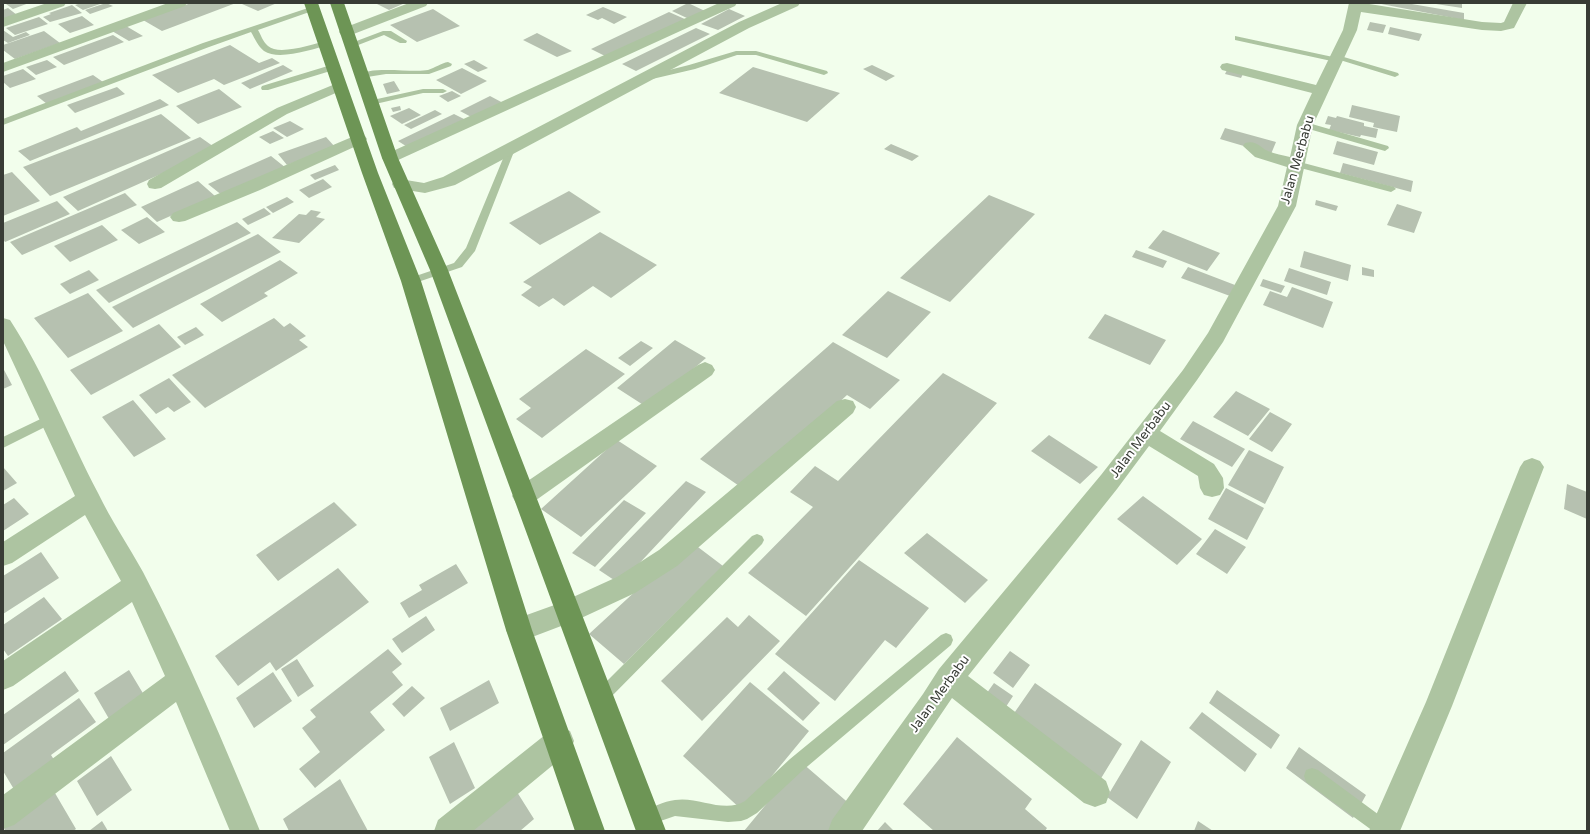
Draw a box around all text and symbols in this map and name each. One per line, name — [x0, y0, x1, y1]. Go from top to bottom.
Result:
street label: Jalan Merbabu — [1278, 114, 1318, 206]
street label: Jalan Merbabu — [1107, 399, 1175, 481]
street label: Jalan Merbabu — [907, 652, 973, 736]

